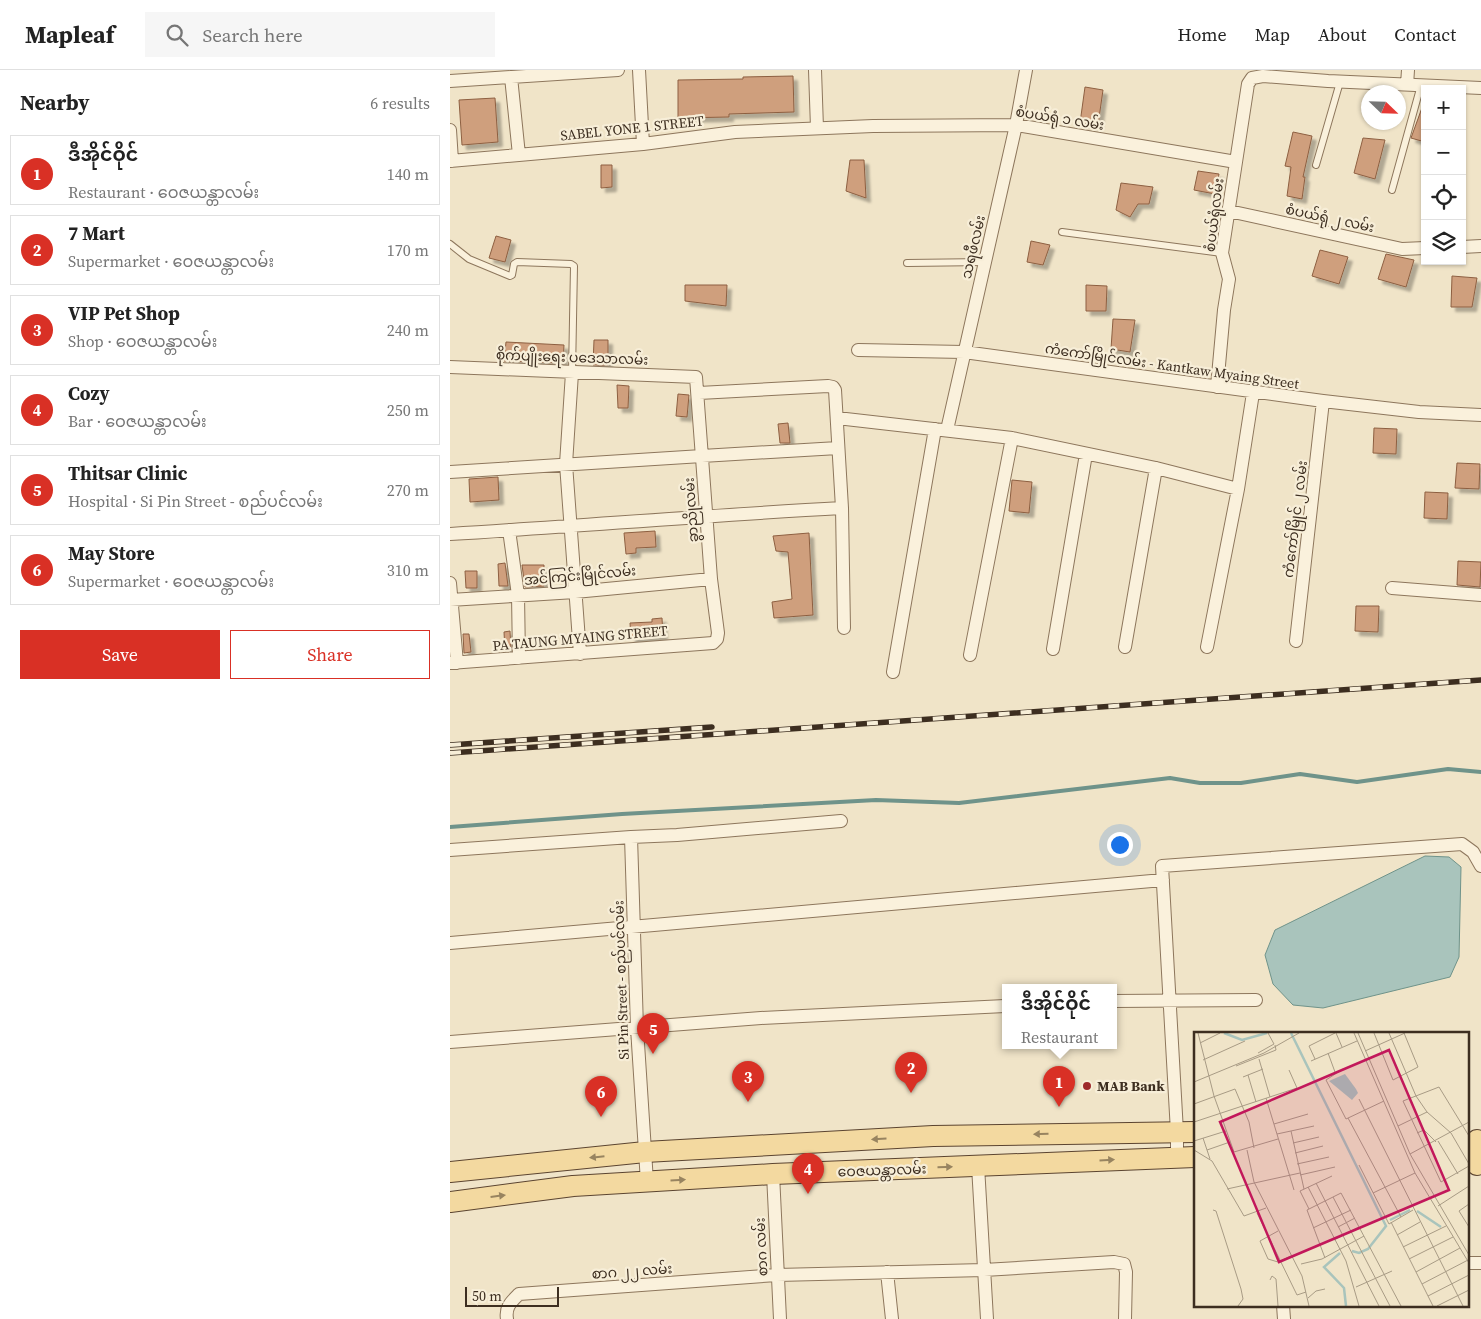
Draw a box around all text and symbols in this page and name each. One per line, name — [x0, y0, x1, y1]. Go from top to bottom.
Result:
search box — [145, 12, 495, 57]
text: Mapleaf — [25, 18, 115, 51]
icon: search — [163, 21, 191, 49]
text: Search here — [203, 22, 303, 48]
text: Home — [1178, 22, 1227, 47]
text: Map — [1255, 22, 1290, 47]
text: About — [1318, 22, 1366, 47]
text: Contact — [1394, 22, 1456, 47]
north arrow — [1361, 85, 1406, 130]
map controls — [1421, 85, 1466, 265]
button: + — [1421, 85, 1466, 130]
text: Nearby — [20, 88, 90, 117]
text: 6 results — [370, 92, 430, 114]
street label: စံပယ်ရုံ ၁ လမ်း — [1014, 101, 1106, 137]
street label: SABEL YONE 1 STREET — [559, 110, 705, 145]
button: − — [1421, 130, 1466, 175]
text: ဒီအိုင်ဝိုင် — [68, 141, 138, 167]
text: 1 — [33, 163, 41, 185]
text: 140 m — [387, 163, 429, 185]
button: locate — [1421, 175, 1466, 220]
street label: စံပယ်ရုံလမ်း — [1200, 177, 1230, 253]
text: Restaurant · ဝေဇယန္တာလမ်း — [68, 181, 259, 203]
street label: စံပယ်ရုံ ၂ လမ်း — [1283, 199, 1376, 239]
street label: သရဖီလမ်း — [956, 213, 992, 281]
text: 7 Mart — [68, 220, 125, 246]
button: layers — [1421, 220, 1466, 265]
text: 2 — [33, 239, 41, 261]
text: 170 m — [387, 239, 429, 261]
text: Supermarket · ဝေဇယန္တာလမ်း — [68, 250, 274, 272]
text: VIP Pet Shop — [68, 300, 180, 326]
text: 3 — [33, 319, 41, 341]
text: 240 m — [387, 319, 429, 341]
text: Shop · ဝေဇယန္တာလမ်း — [68, 330, 217, 352]
street label: ကံကော်မြိုင်လမ်း - Kantkaw Myaing Street — [1043, 338, 1301, 396]
street label: စိုက်ပျိုးရေး ပဒေသာလမ်း — [495, 344, 649, 372]
text: Cozy — [68, 380, 110, 406]
text: 4 — [33, 399, 41, 421]
text: 250 m — [387, 399, 429, 421]
text: Bar · ဝေဇယန္တာလမ်း — [68, 410, 207, 432]
street label: ကံကော်မြိုင် ၂ လမ်း — [1278, 459, 1314, 579]
text: Thitsar Clinic — [68, 460, 188, 486]
street label: ခွာညိုလမ်း — [679, 477, 705, 543]
text: 5 — [33, 479, 41, 501]
text: 270 m — [387, 479, 429, 501]
text: Hospital · Si Pin Street - စည်ပင်လမ်း — [68, 490, 323, 512]
text: May Store — [68, 540, 155, 566]
text: 6 — [33, 559, 41, 581]
text: 310 m — [387, 559, 429, 581]
street label: အင်ကြင်းမြိုင်လမ်း — [523, 560, 637, 592]
text: Supermarket · ဝေဇယန္တာလမ်း — [68, 570, 274, 592]
street label: PA TAUNG MYAING STREET — [492, 620, 669, 656]
button: Save — [20, 630, 220, 679]
button: Share — [230, 630, 430, 679]
your location — [1107, 832, 1133, 858]
street label: Si Pin Street - စည်ပင်လမ်း — [608, 900, 636, 1060]
popup — [1002, 984, 1117, 1049]
text: ဒီအိုင်ဝိုင် — [1021, 990, 1091, 1016]
pin: 5 — [637, 1013, 669, 1054]
text: Restaurant — [1021, 1026, 1098, 1048]
inset map — [1194, 1032, 1468, 1306]
pin: 2 — [895, 1052, 927, 1093]
pin: 3 — [732, 1061, 764, 1102]
pin: 1 — [1043, 1066, 1075, 1107]
pin: 6 — [585, 1076, 617, 1117]
place label: MAB Bank — [1097, 1076, 1165, 1096]
marker: MAB Bank — [1081, 1080, 1093, 1092]
one-way arrow — [1033, 1131, 1049, 1139]
one-way arrow — [870, 1136, 886, 1144]
one-way arrow — [588, 1153, 604, 1161]
pin: 4 — [792, 1153, 824, 1194]
one-way arrow — [1099, 1156, 1115, 1164]
street label: ဝေဇယန္တာလမ်း — [837, 1158, 927, 1184]
one-way arrow — [937, 1163, 953, 1171]
one-way arrow — [670, 1175, 686, 1183]
one-way arrow — [491, 1192, 507, 1200]
street label: စာဂ လမ်း — [749, 1217, 773, 1277]
street label: စာဂ ၂၂ လမ်း — [591, 1258, 673, 1286]
scale bar — [465, 1284, 559, 1307]
text: 50 m — [472, 1286, 502, 1306]

